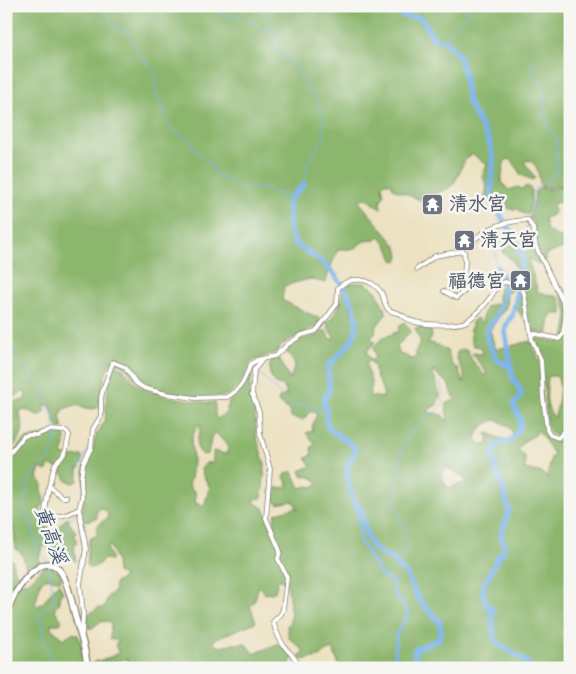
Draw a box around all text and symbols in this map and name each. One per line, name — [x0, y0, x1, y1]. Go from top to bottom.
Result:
temple icon: 清水宮 — [421, 192, 445, 216]
place label: 清水宮 — [449, 193, 506, 215]
temple icon: 清天宮 — [452, 228, 476, 252]
place label: 清天宮 — [480, 229, 537, 251]
temple icon: 福德宮 — [509, 269, 533, 293]
place label: 福德宮 — [448, 270, 505, 292]
water label: 黃高溪 — [30, 503, 72, 568]

